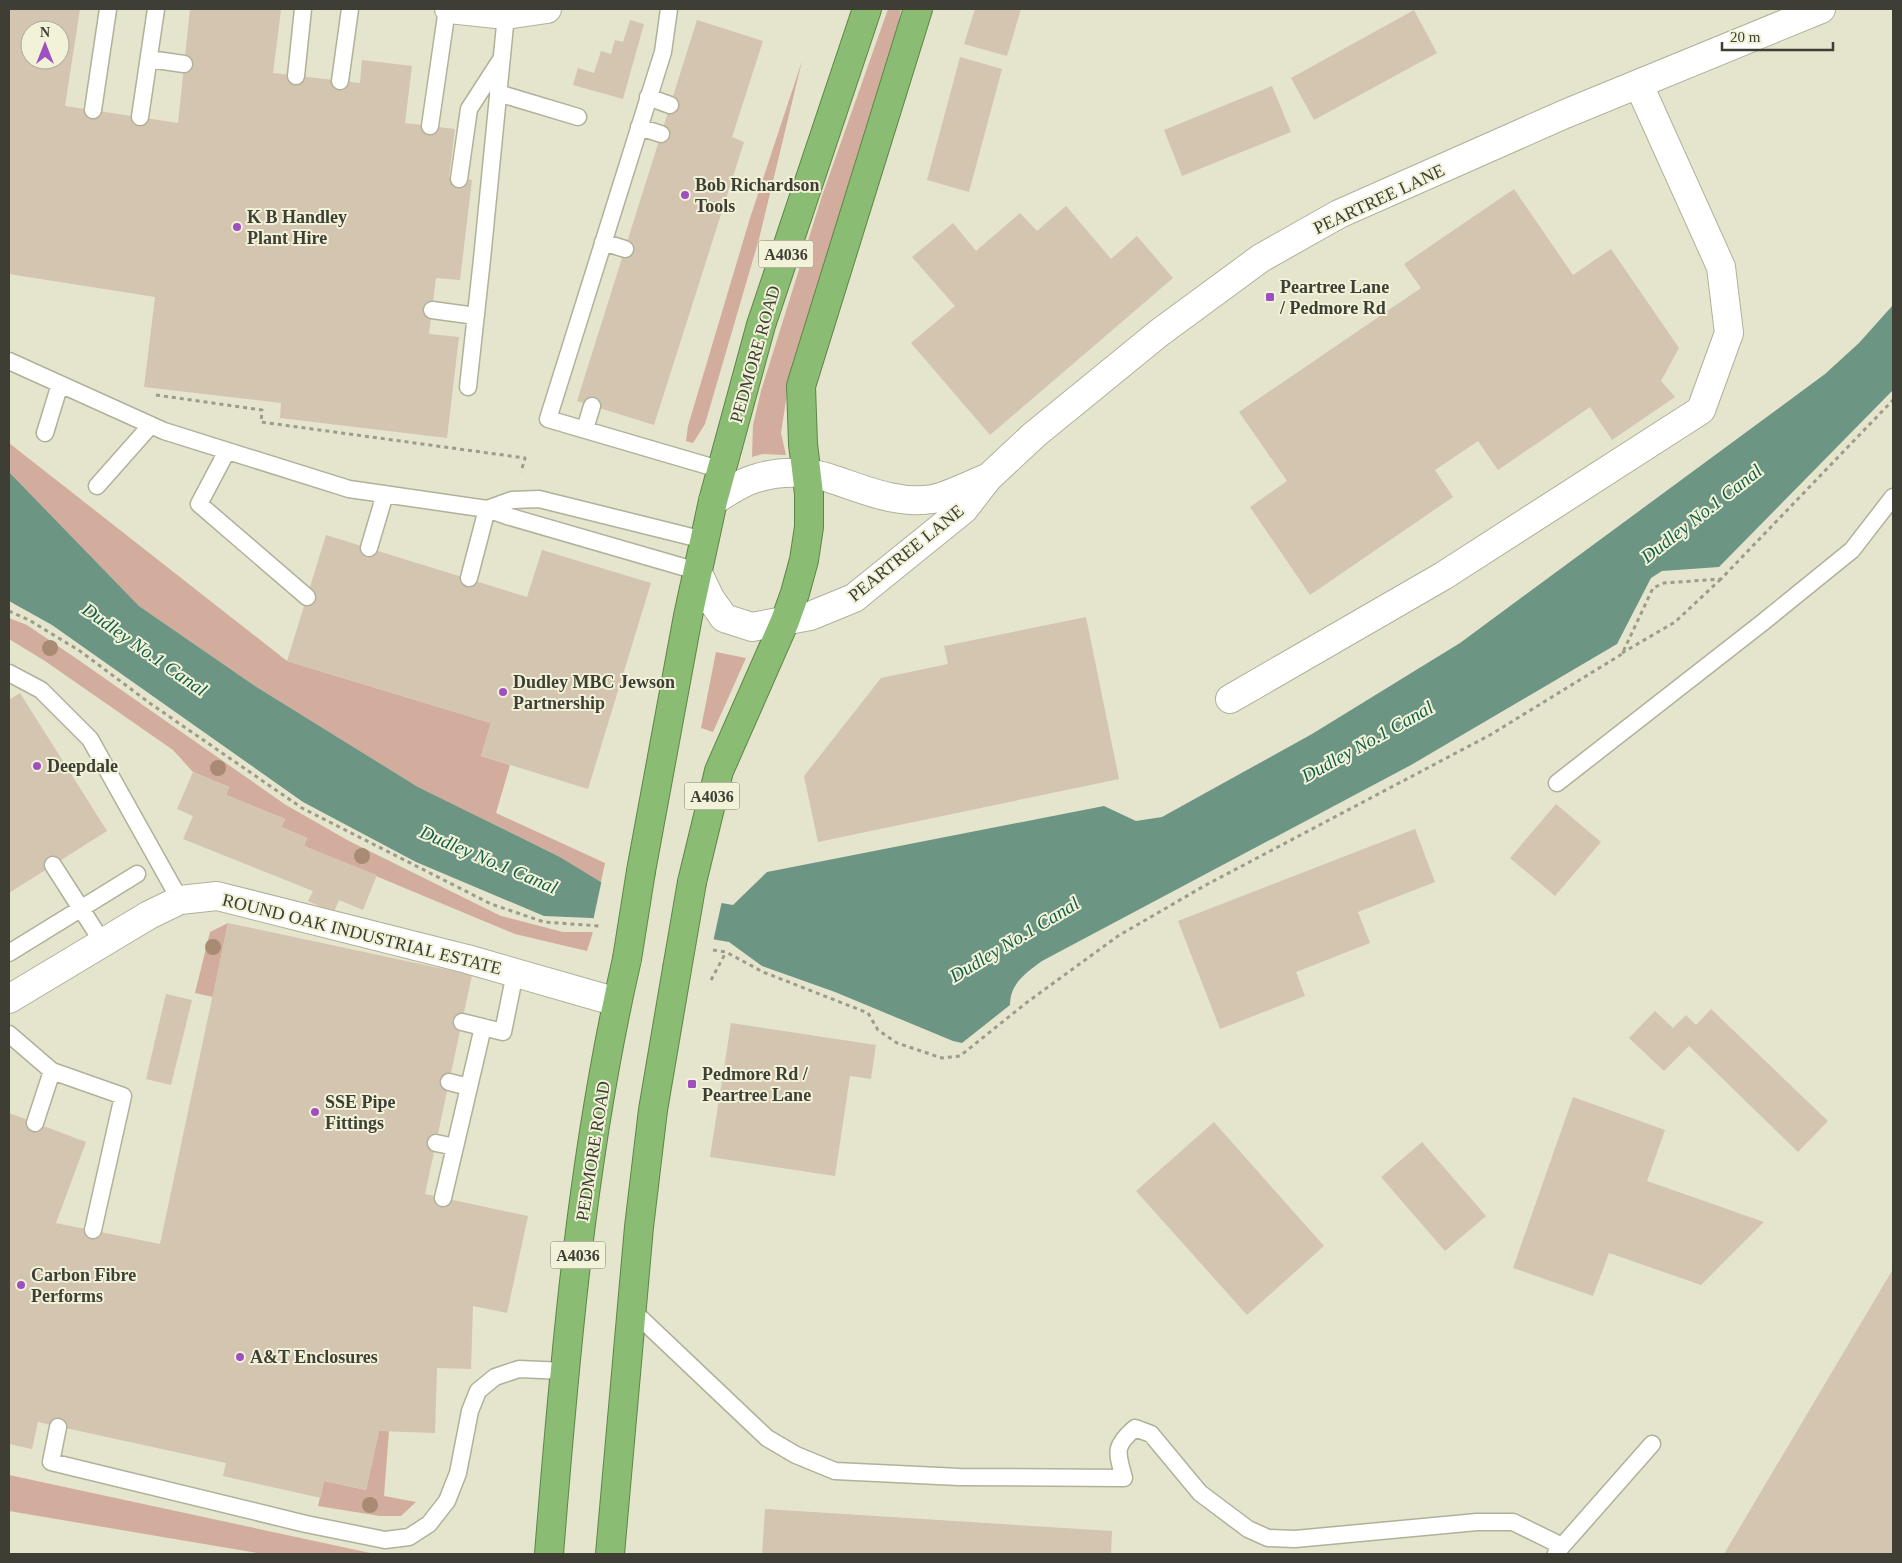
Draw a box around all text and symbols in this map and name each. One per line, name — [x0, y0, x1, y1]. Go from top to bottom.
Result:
north arrow — [20, 20, 70, 70]
scale bar — [1722, 20, 1833, 52]
text: N — [40, 25, 50, 40]
text: 20 m — [1730, 29, 1761, 45]
street label: PEARTREE LANE — [1310, 160, 1448, 238]
place label: Bob Richardson Tools — [695, 175, 820, 216]
marker: Bob Richardson Tools — [679, 189, 691, 201]
place label: K B Handley Plant Hire — [247, 207, 347, 248]
marker: K B Handley Plant Hire — [231, 221, 243, 233]
road number: A4036 — [758, 240, 814, 268]
place label: Peartree Lane / Pedmore Rd — [1279, 277, 1389, 318]
street label: PEDMORE ROAD — [726, 283, 784, 425]
marker: Peartree Lane / Pedmore Rd — [1264, 291, 1276, 303]
water label: Dudley No.1 Canal — [1636, 460, 1766, 568]
street label: PEARTREE LANE — [844, 500, 968, 606]
water label: Dudley No.1 Canal — [78, 598, 211, 700]
place label: Dudley MBC Jewson Partnership — [513, 672, 675, 713]
marker: Dudley MBC Jewson Partnership — [497, 686, 509, 698]
water label: Dudley No.1 Canal — [1297, 697, 1437, 787]
place label: Deepdale — [47, 756, 118, 776]
marker: Deepdale — [31, 760, 43, 772]
road number: A4036 — [684, 782, 740, 809]
water label: Dudley No.1 Canal — [416, 821, 561, 898]
street label: ROUND OAK INDUSTRIAL ESTATE — [220, 890, 504, 978]
water label: Dudley No.1 Canal — [945, 893, 1083, 987]
place label: Pedmore Rd / Peartree Lane — [702, 1064, 811, 1105]
marker: Pedmore Rd / Peartree Lane — [686, 1078, 698, 1090]
street label: PEDMORE ROAD — [572, 1080, 614, 1222]
place label: SSE Pipe Fittings — [325, 1092, 396, 1133]
marker: SSE Pipe Fittings — [309, 1106, 321, 1118]
road number: A4036 — [550, 1242, 606, 1268]
place label: Carbon Fibre Performs — [31, 1265, 136, 1306]
marker: Carbon Fibre Performs — [15, 1279, 27, 1291]
place label: A&T Enclosures — [250, 1347, 378, 1367]
marker: A&T Enclosures — [234, 1351, 246, 1363]

